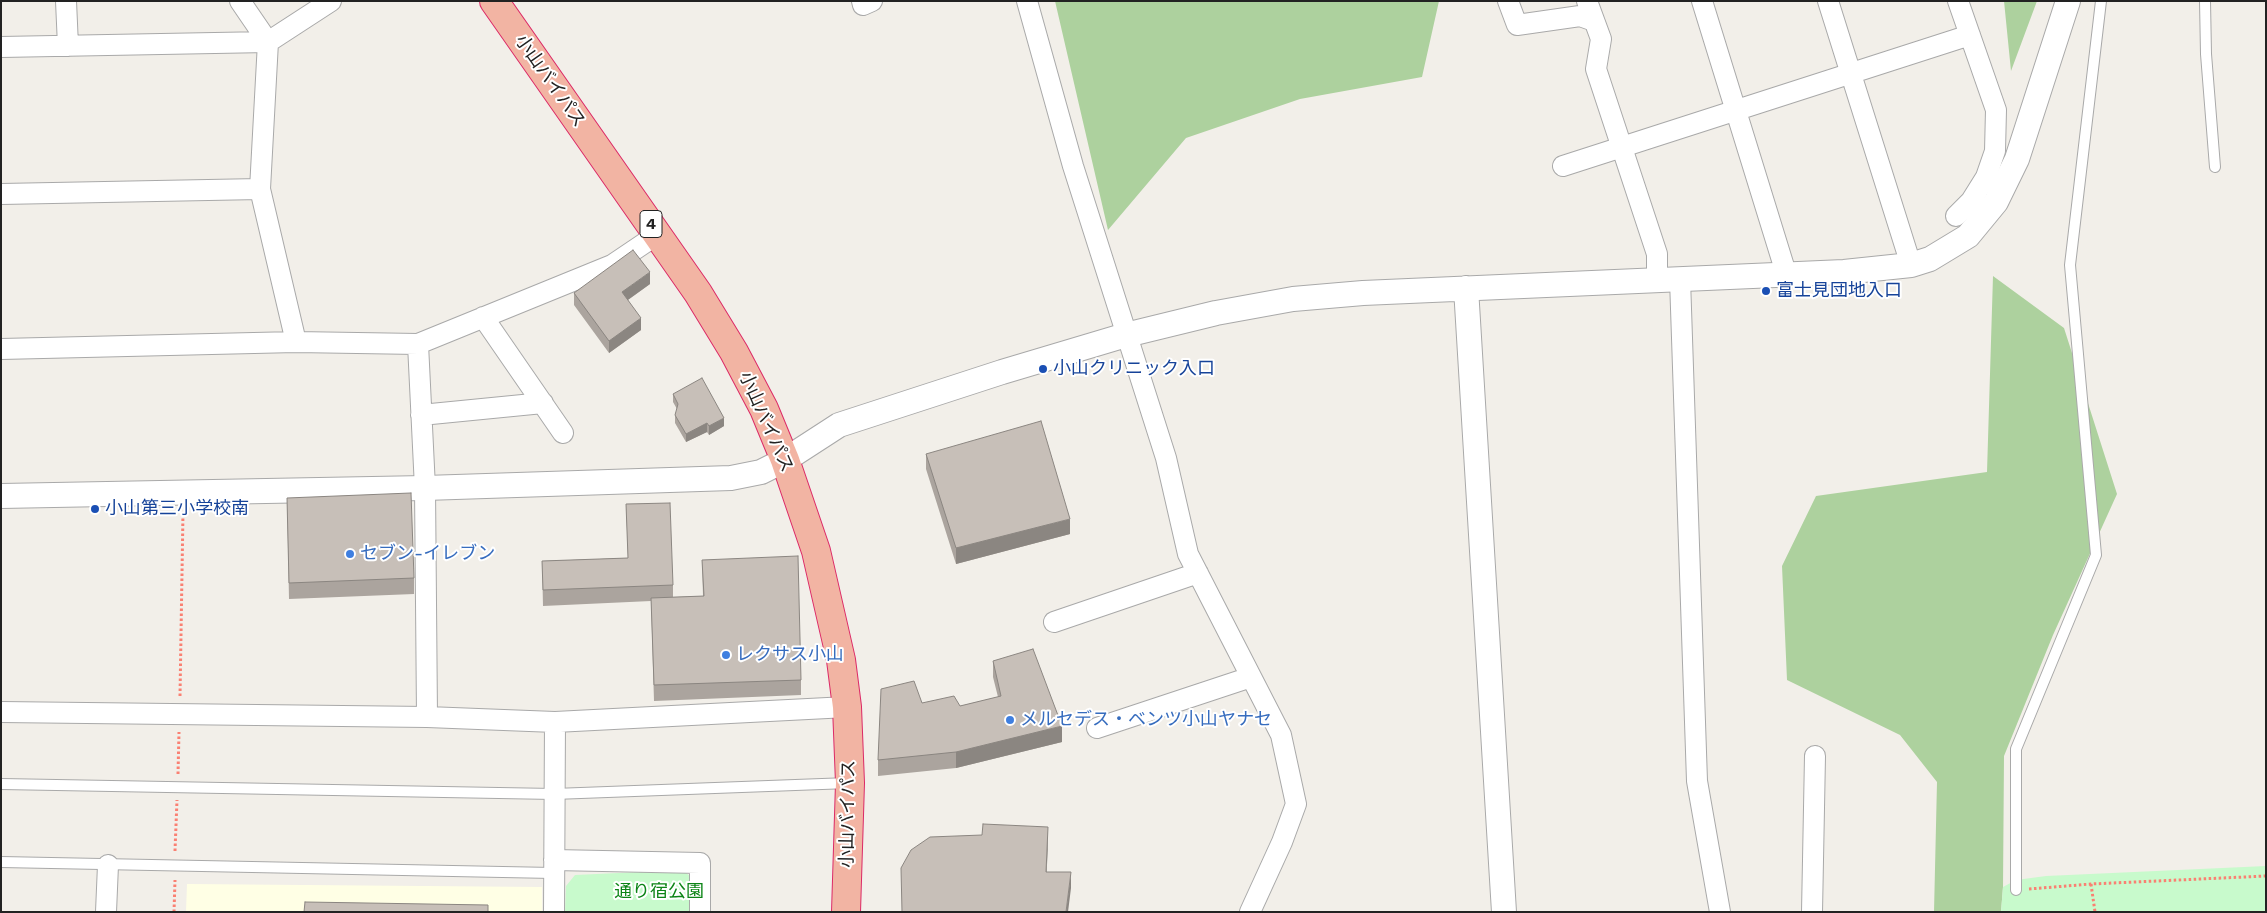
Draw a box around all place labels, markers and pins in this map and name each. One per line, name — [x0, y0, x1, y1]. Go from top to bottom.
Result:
place label: 富士見団地入口 — [1776, 280, 1902, 302]
marker: 富士見団地入口 — [1760, 285, 1772, 297]
place label: 小山クリニック入口 — [1053, 358, 1215, 380]
marker: 小山クリニック入口 — [1037, 363, 1049, 375]
place label: 小山第三小学校南 — [105, 498, 249, 520]
marker: 小山第三小学校南 — [89, 503, 101, 515]
place label: セブン-イレブン — [360, 543, 495, 565]
marker: セブン-イレブン — [344, 548, 356, 560]
place label: レクサス小山 — [736, 644, 844, 666]
marker: レクサス小山 — [720, 649, 732, 661]
place label: メルセデス・ベンツ小山ヤナセ — [1020, 709, 1272, 731]
marker: メルセデス・ベンツ小山ヤナセ — [1004, 714, 1016, 726]

